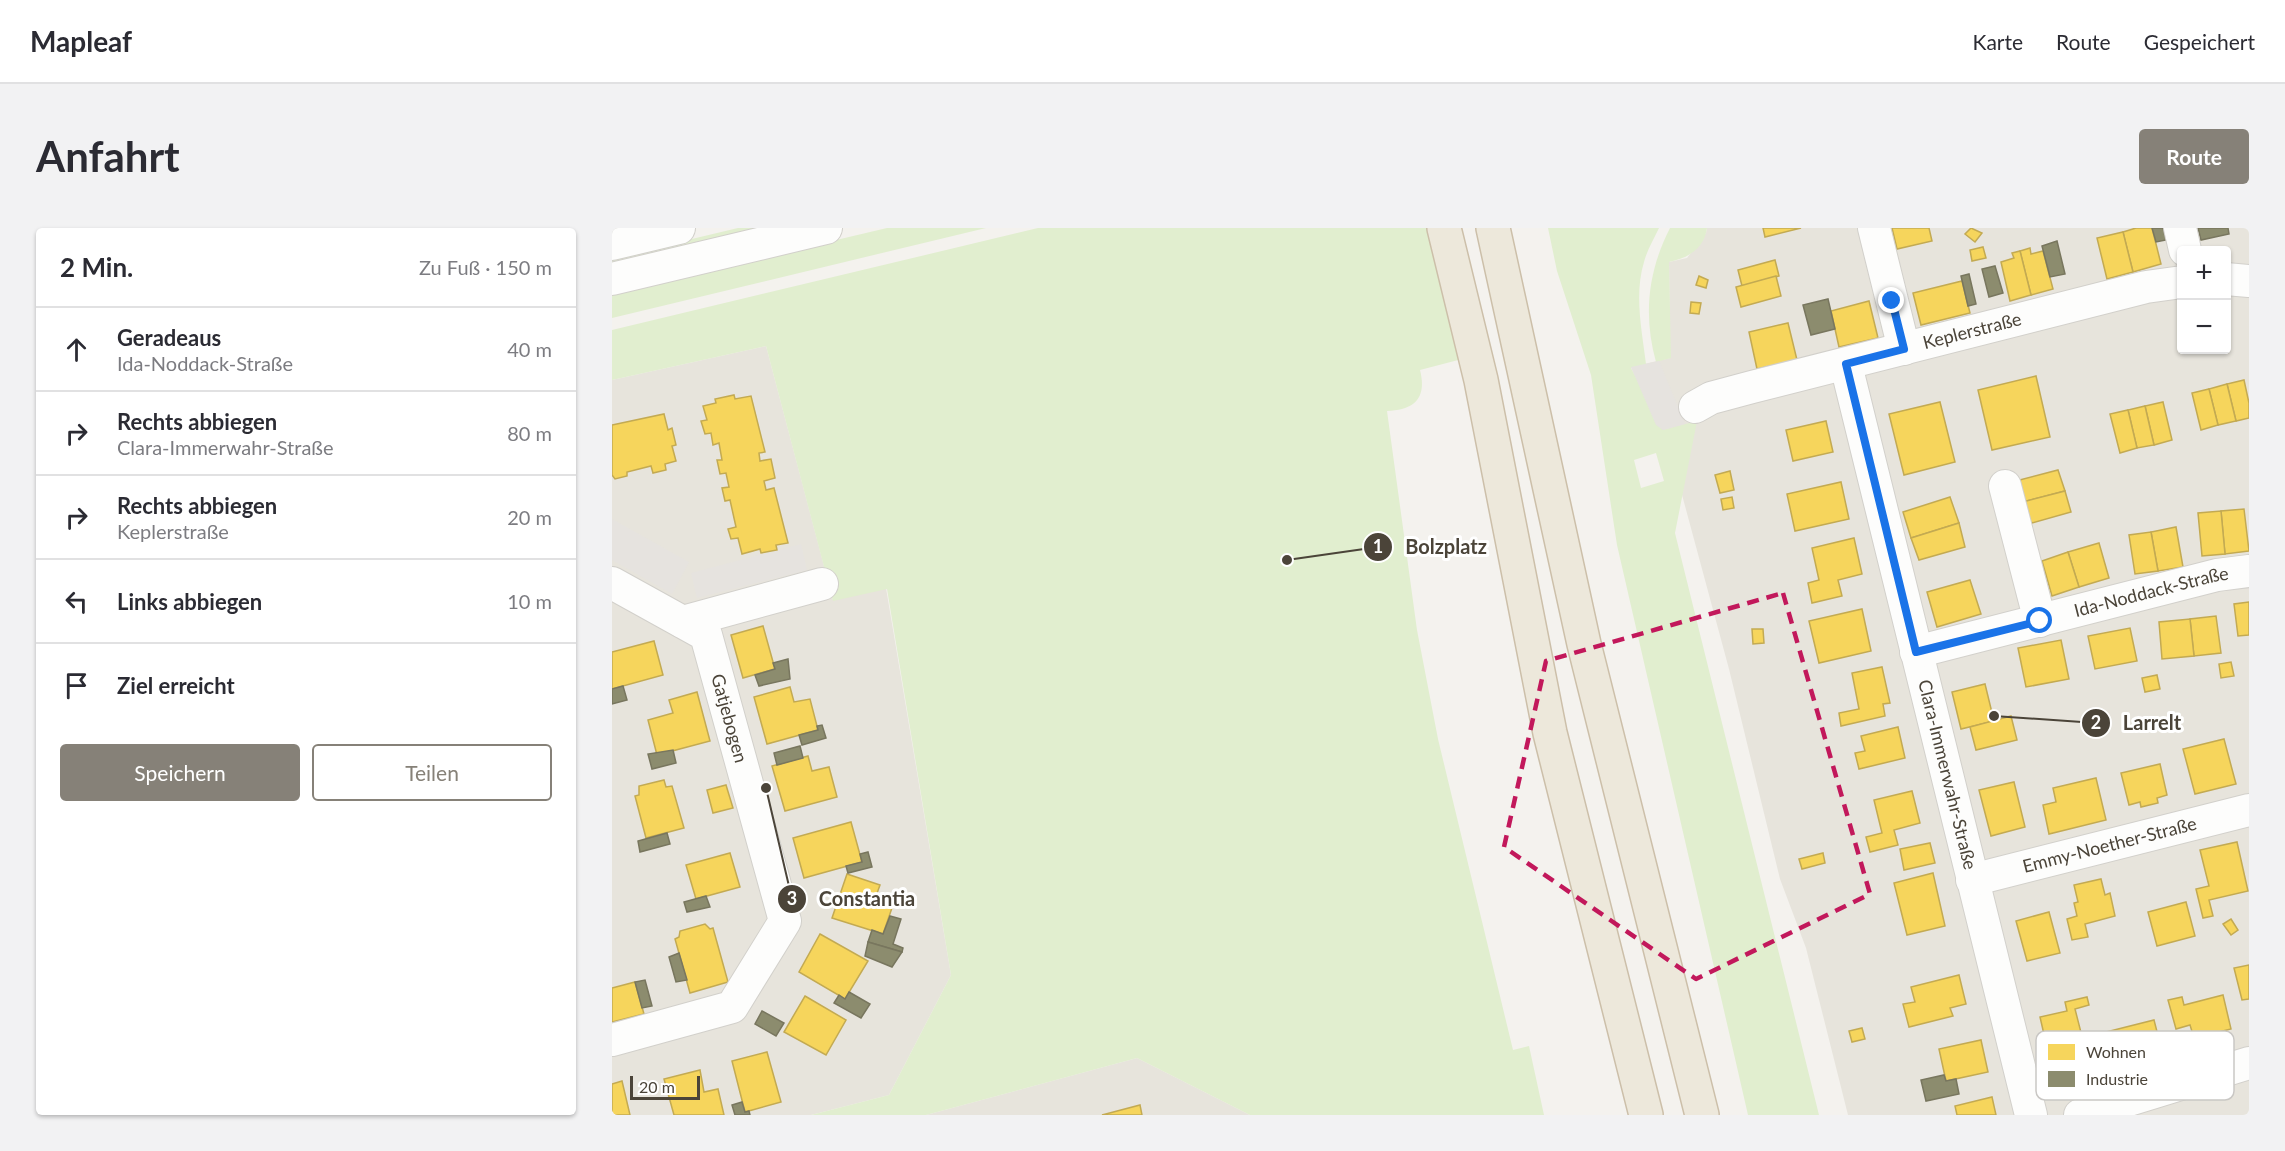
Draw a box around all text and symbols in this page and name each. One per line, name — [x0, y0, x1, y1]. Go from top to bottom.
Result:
text: Mapleaf — [30, 24, 132, 58]
text: Karte — [1973, 29, 2023, 54]
text: Route — [2056, 29, 2111, 54]
text: Gespeichert — [2144, 29, 2255, 54]
button: Route — [2139, 129, 2249, 184]
text: Anfahrt — [36, 131, 180, 181]
map controls — [2177, 246, 2231, 354]
button: + — [2177, 246, 2231, 300]
text: 2 Min. — [60, 251, 133, 283]
text: Zu Fuß · 150 m — [419, 255, 552, 279]
route end — [1878, 287, 1904, 313]
button: − — [2177, 300, 2231, 354]
street label: Keplerstraße — [1920, 307, 2023, 353]
text: Geradeaus — [117, 324, 221, 351]
icon: ahead — [60, 333, 93, 366]
text: 40 m — [507, 337, 552, 361]
text: Ida-Noddack-Straße — [117, 351, 293, 375]
text: Rechts abbiegen — [117, 408, 277, 435]
icon: right — [60, 417, 93, 450]
text: 80 m — [507, 421, 552, 445]
text: Clara-Immerwahr-Straße — [117, 435, 333, 459]
text: Rechts abbiegen — [117, 492, 277, 519]
icon: right — [60, 501, 93, 534]
text: 20 m — [507, 505, 552, 529]
text: Keplerstraße — [117, 519, 229, 543]
callout: Bolzplatz — [1363, 528, 1499, 566]
text: Bolzplatz — [1405, 534, 1487, 558]
text: 1 — [1373, 535, 1383, 557]
street label: Ida-Noddack-Straße — [2072, 562, 2230, 621]
icon: left — [60, 585, 93, 618]
text: Links abbiegen — [117, 588, 262, 615]
text: 10 m — [507, 589, 552, 613]
route start — [2026, 607, 2052, 633]
icon: arrive — [60, 669, 93, 702]
street label: Gatjebogen — [707, 671, 753, 765]
text: Ziel erreicht — [117, 672, 235, 699]
street label: Clara-Immerwahr-Straße — [1914, 677, 1982, 872]
callout: Larrelt — [2081, 704, 2194, 742]
text: Larrelt — [2123, 710, 2182, 734]
text: 2 — [2091, 711, 2101, 733]
button: Speichern — [60, 744, 300, 801]
button: Teilen — [312, 744, 552, 801]
street label: Emmy-Noether-Straße — [2020, 812, 2199, 877]
callout: Constantia — [777, 880, 928, 918]
text: Constantia — [819, 886, 915, 910]
text: 3 — [787, 887, 797, 909]
legend — [2036, 1031, 2234, 1100]
text: Wohnen — [2086, 1042, 2146, 1061]
text: Industrie — [2086, 1069, 2148, 1088]
scale bar — [630, 1073, 700, 1100]
text: 20 m — [639, 1077, 675, 1096]

